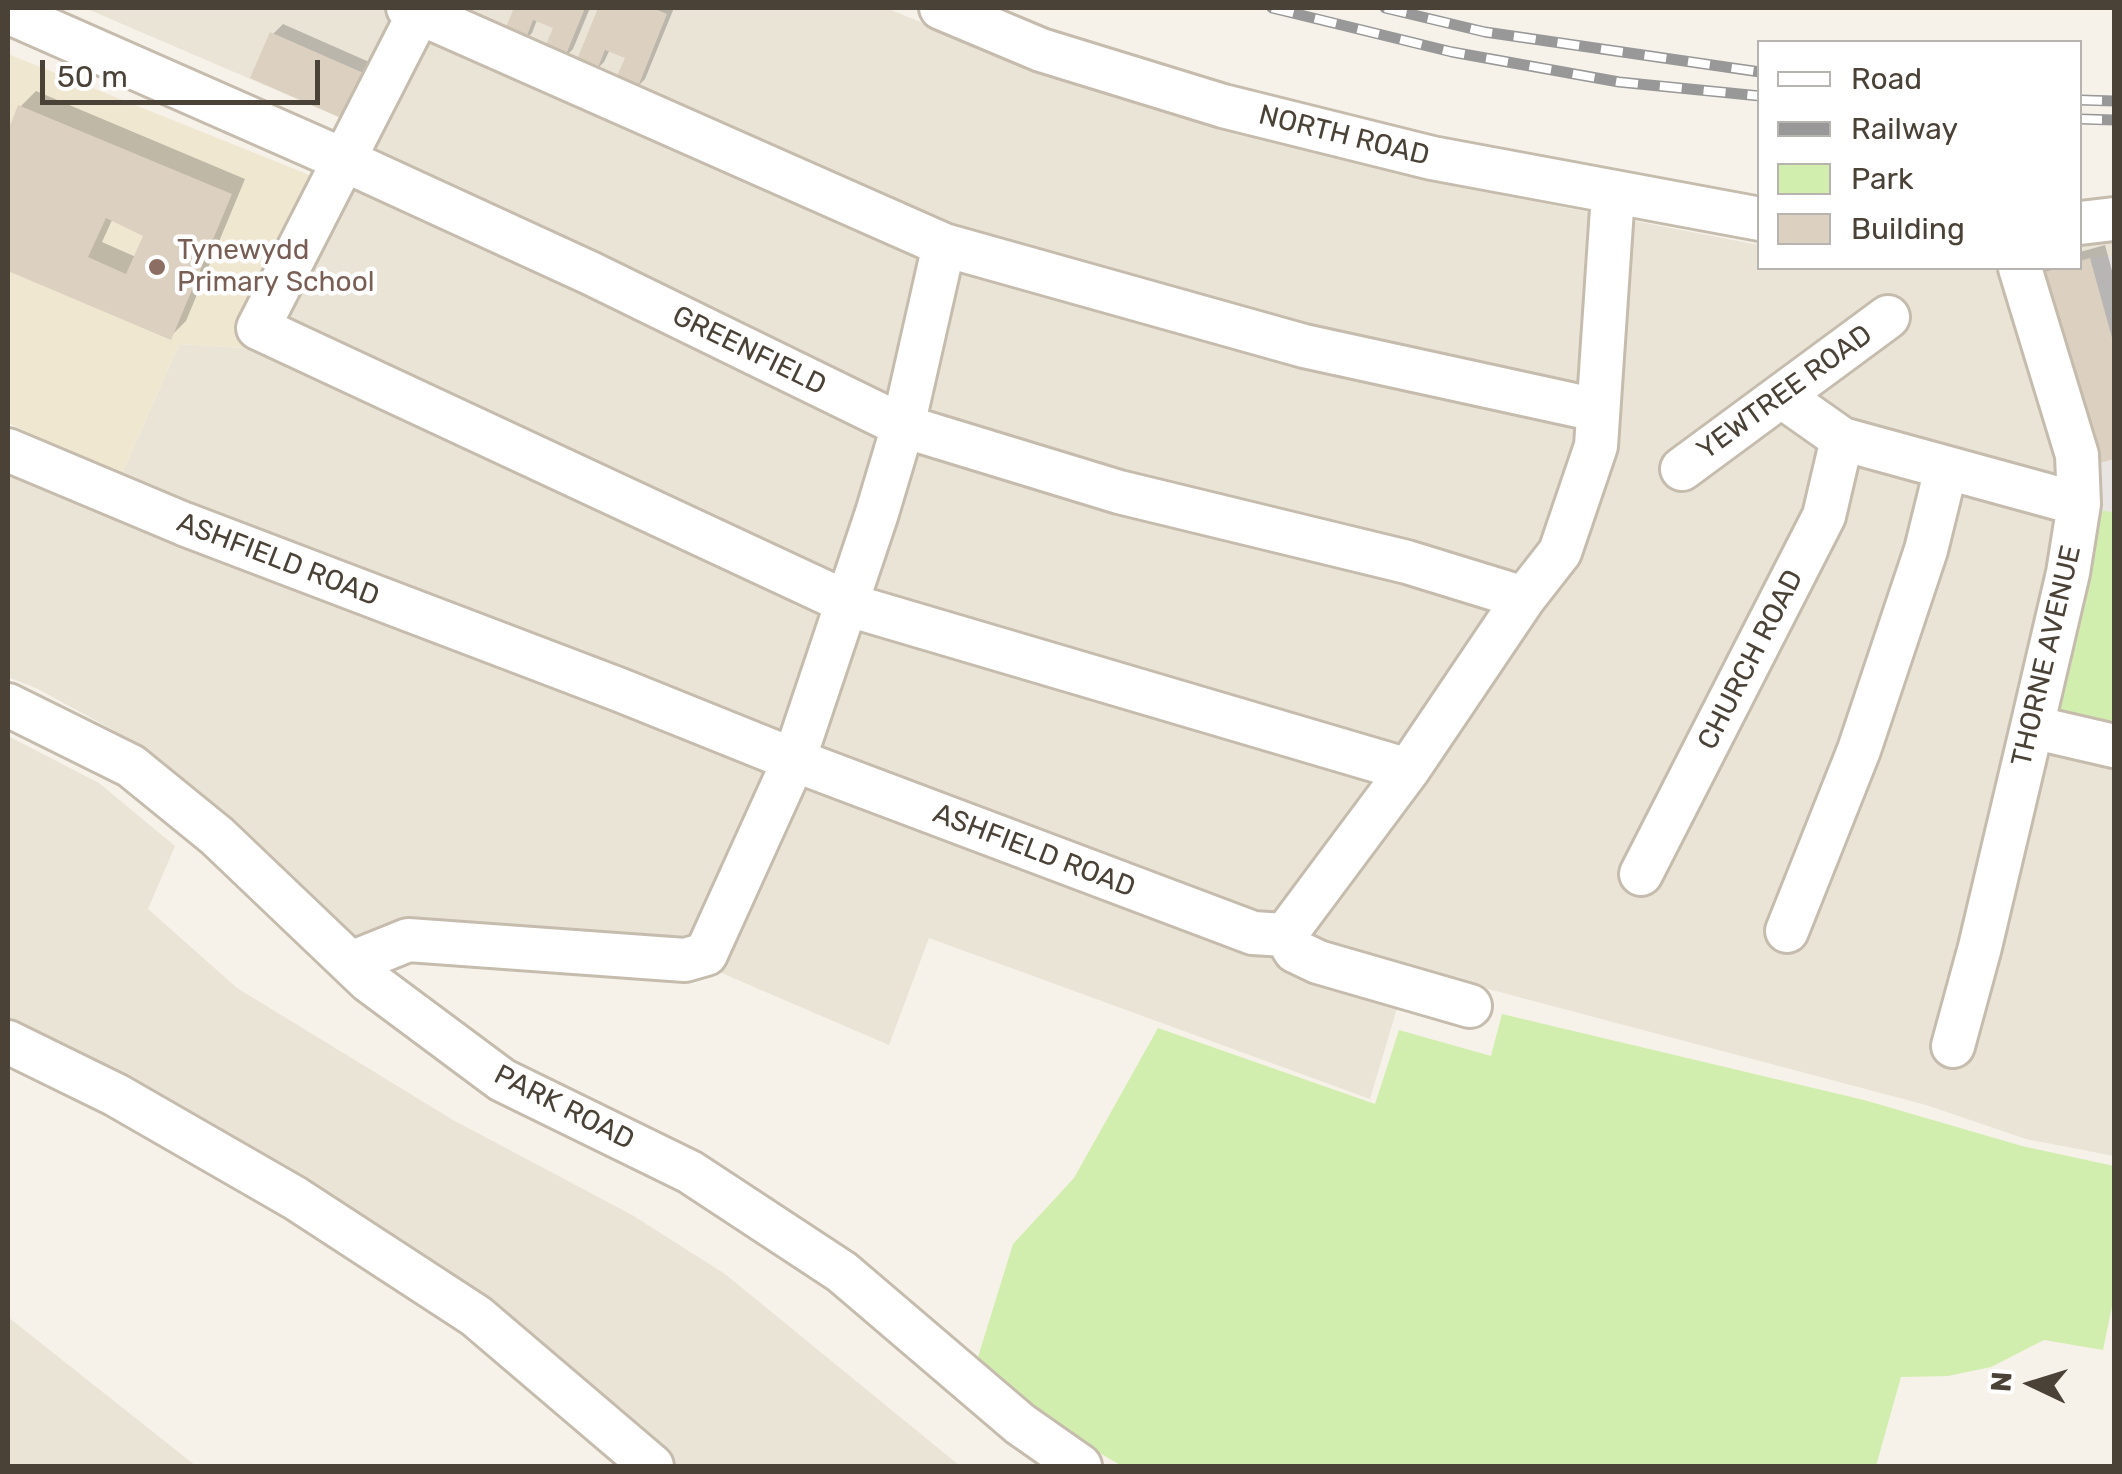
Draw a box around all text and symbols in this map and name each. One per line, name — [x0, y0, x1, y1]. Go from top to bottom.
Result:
scale bar — [45, 40, 325, 102]
legend — [1757, 40, 2082, 270]
text: 50 m — [57, 59, 128, 95]
text: Road — [1851, 61, 1922, 97]
street label: NORTH ROAD — [1255, 99, 1433, 173]
text: Railway — [1851, 111, 1958, 147]
text: Park — [1851, 161, 1913, 197]
text: Building — [1851, 211, 1965, 247]
place label: Tynewydd Primary School — [177, 234, 375, 300]
marker: Tynewydd Primary School — [146, 256, 168, 278]
street label: GREENFIELD — [667, 299, 831, 403]
street label: YEWTREE ROAD — [1691, 318, 1879, 468]
street label: ASHFIELD ROAD — [172, 506, 384, 614]
street label: THORNE AVENUE — [2005, 542, 2089, 770]
street label: CHURCH ROAD — [1691, 565, 1811, 755]
street label: ASHFIELD ROAD — [928, 797, 1140, 905]
street label: PARK ROAD — [488, 1058, 640, 1158]
north arrow — [1982, 1334, 2082, 1434]
text: N — [1984, 1371, 2019, 1393]

